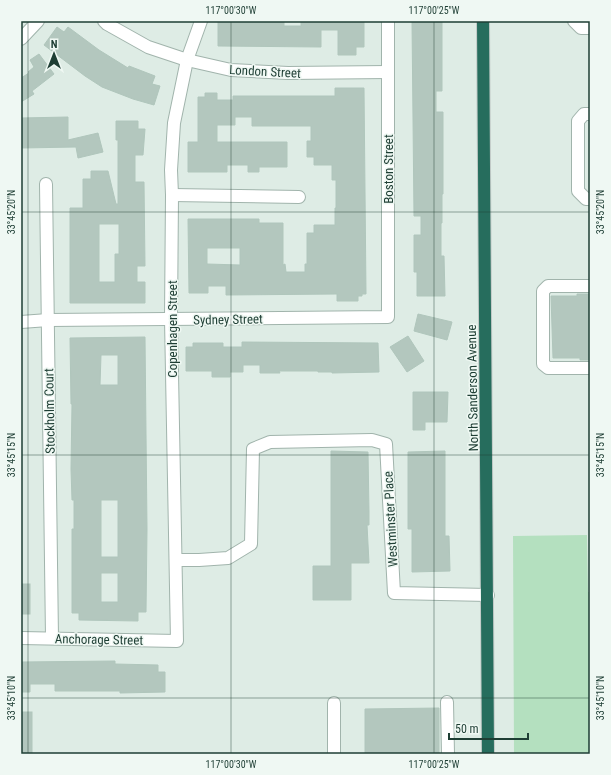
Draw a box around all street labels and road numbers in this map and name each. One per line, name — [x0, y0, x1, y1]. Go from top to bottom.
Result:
street label: London Street — [229, 62, 301, 81]
street label: Boston Street — [381, 134, 396, 204]
street label: Copenhagen Street — [165, 280, 180, 378]
street label: Sydney Street — [193, 311, 263, 328]
street label: North Sanderson Avenue — [464, 324, 481, 452]
street label: Stockholm Court — [41, 368, 58, 454]
street label: Westminster Place — [380, 471, 401, 567]
street label: Anchorage Street — [55, 631, 144, 648]

